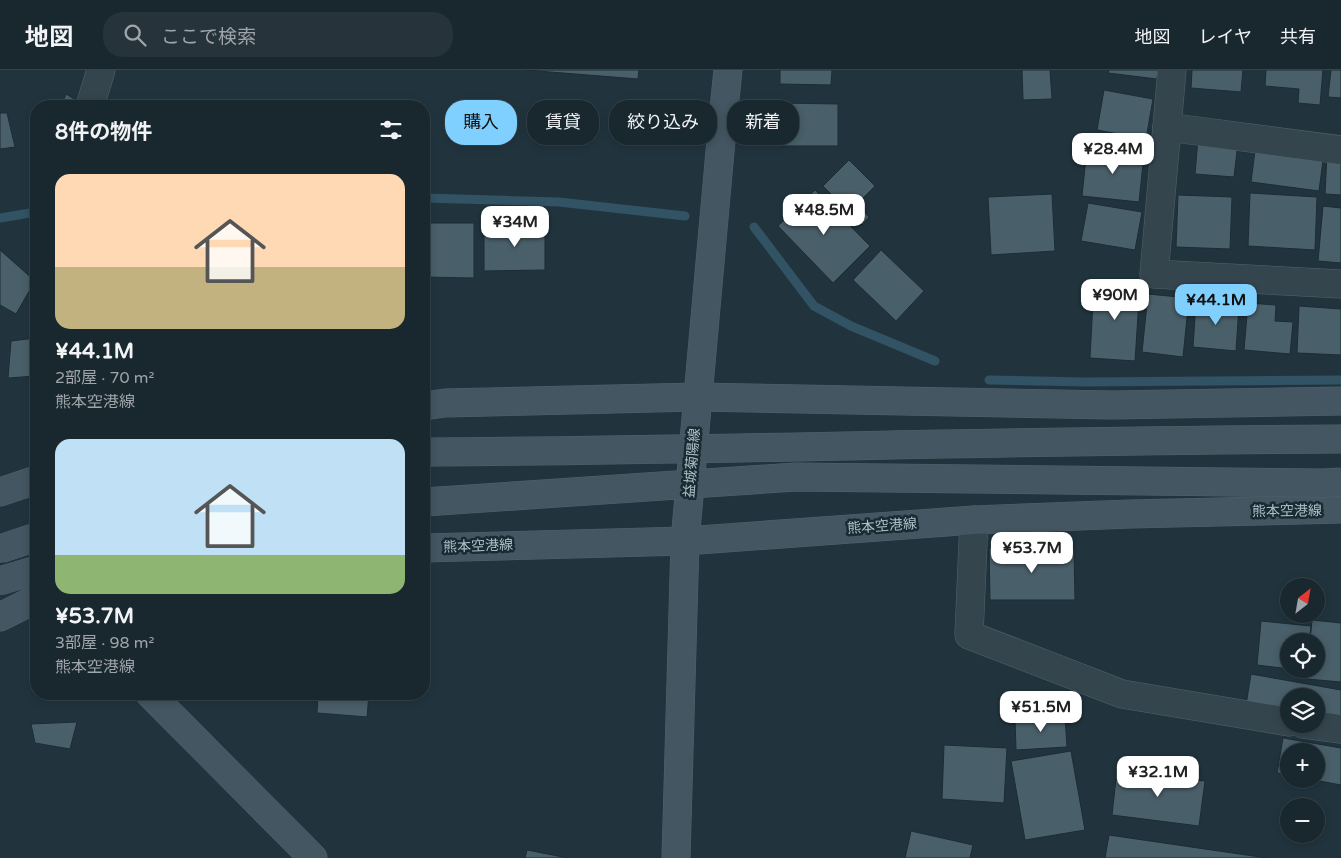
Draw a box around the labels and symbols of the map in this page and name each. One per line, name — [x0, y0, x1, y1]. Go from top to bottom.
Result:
pin: ¥28.4M — [1072, 132, 1154, 175]
pin: ¥48.5M — [783, 194, 865, 236]
pin: ¥34M — [485, 206, 545, 248]
pin: ¥90M — [1085, 278, 1145, 321]
pin: ¥44.1M — [1175, 284, 1257, 326]
street label: 益城菊陽線 — [680, 427, 704, 499]
street label: 熊本空港線 — [1252, 502, 1322, 520]
street label: 熊本空港線 — [846, 515, 918, 537]
pin: ¥53.7M — [991, 532, 1073, 574]
street label: 熊本空港線 — [443, 536, 513, 556]
north arrow — [1280, 578, 1325, 622]
pin: ¥51.5M — [1000, 690, 1082, 733]
pin: ¥32.1M — [1117, 756, 1199, 798]

